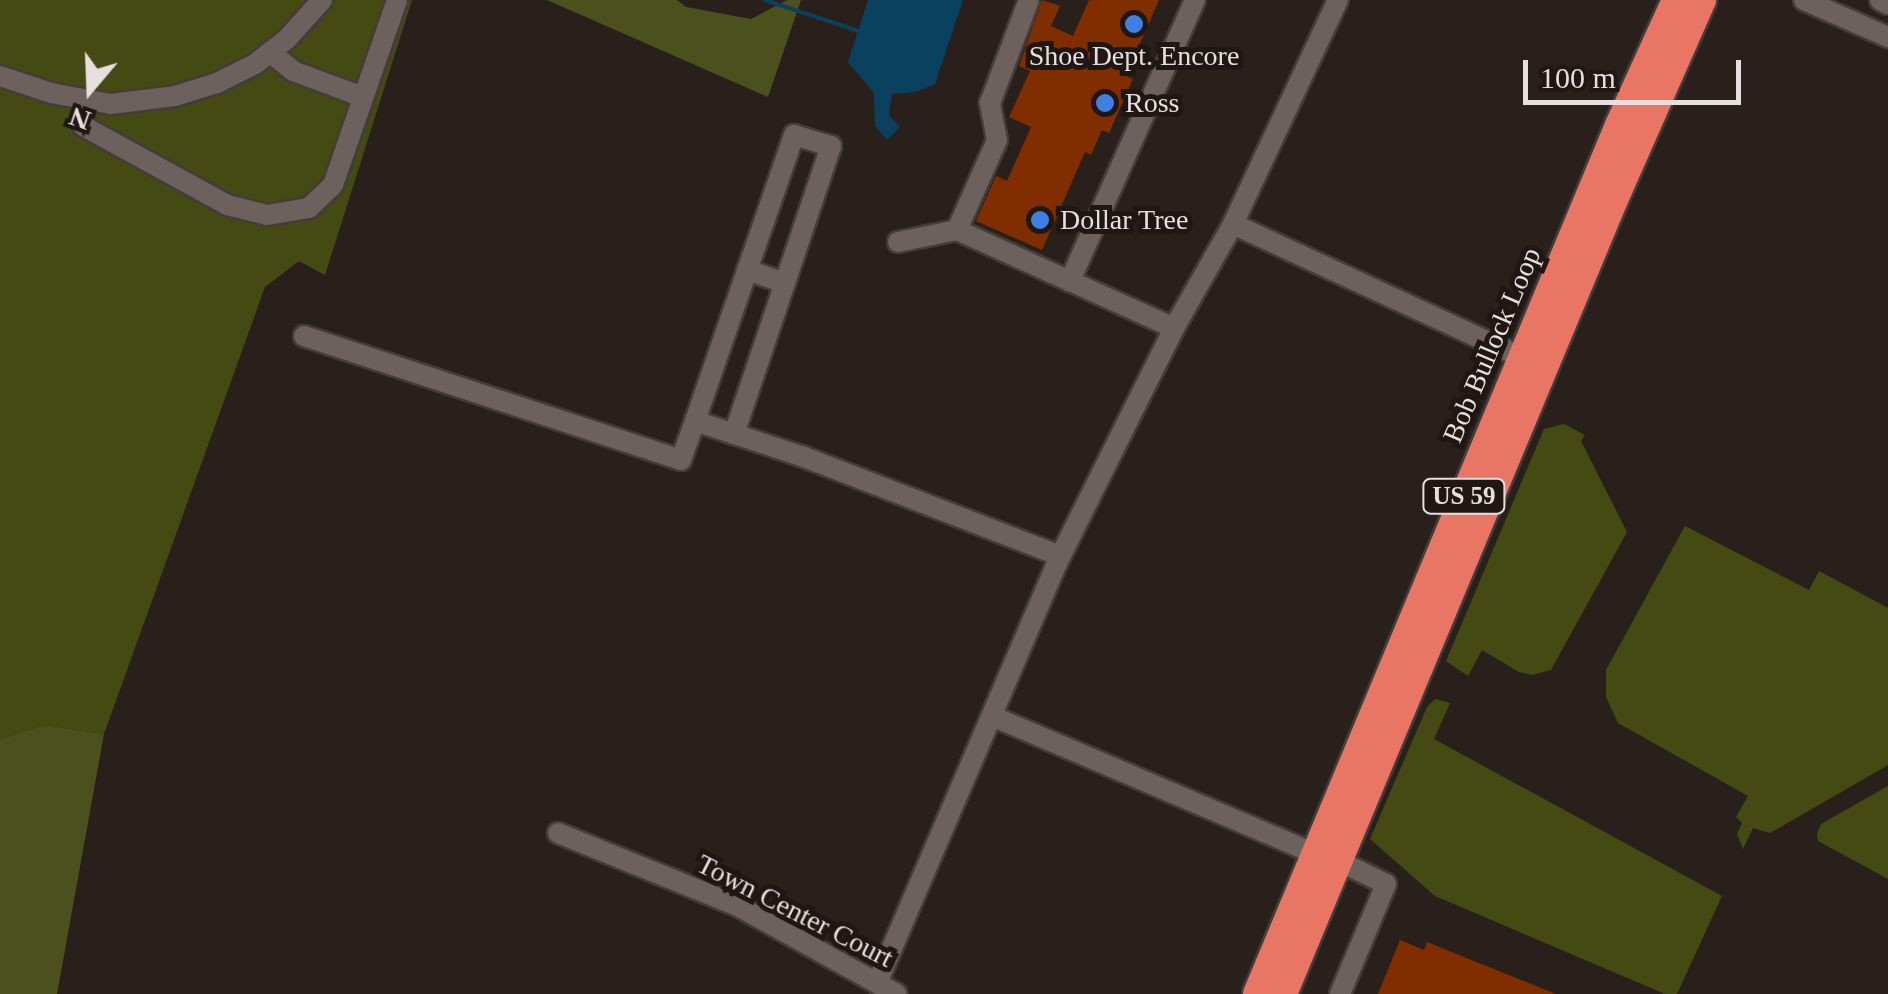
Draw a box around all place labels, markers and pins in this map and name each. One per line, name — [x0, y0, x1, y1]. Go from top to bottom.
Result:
marker: Shoe Dept. Encore — [1123, 13, 1145, 35]
place label: Shoe Dept. Encore — [1029, 39, 1239, 73]
place label: Ross — [1125, 86, 1179, 120]
marker: Ross — [1094, 92, 1116, 114]
place label: Dollar Tree — [1060, 203, 1189, 237]
marker: Dollar Tree — [1029, 209, 1051, 231]

